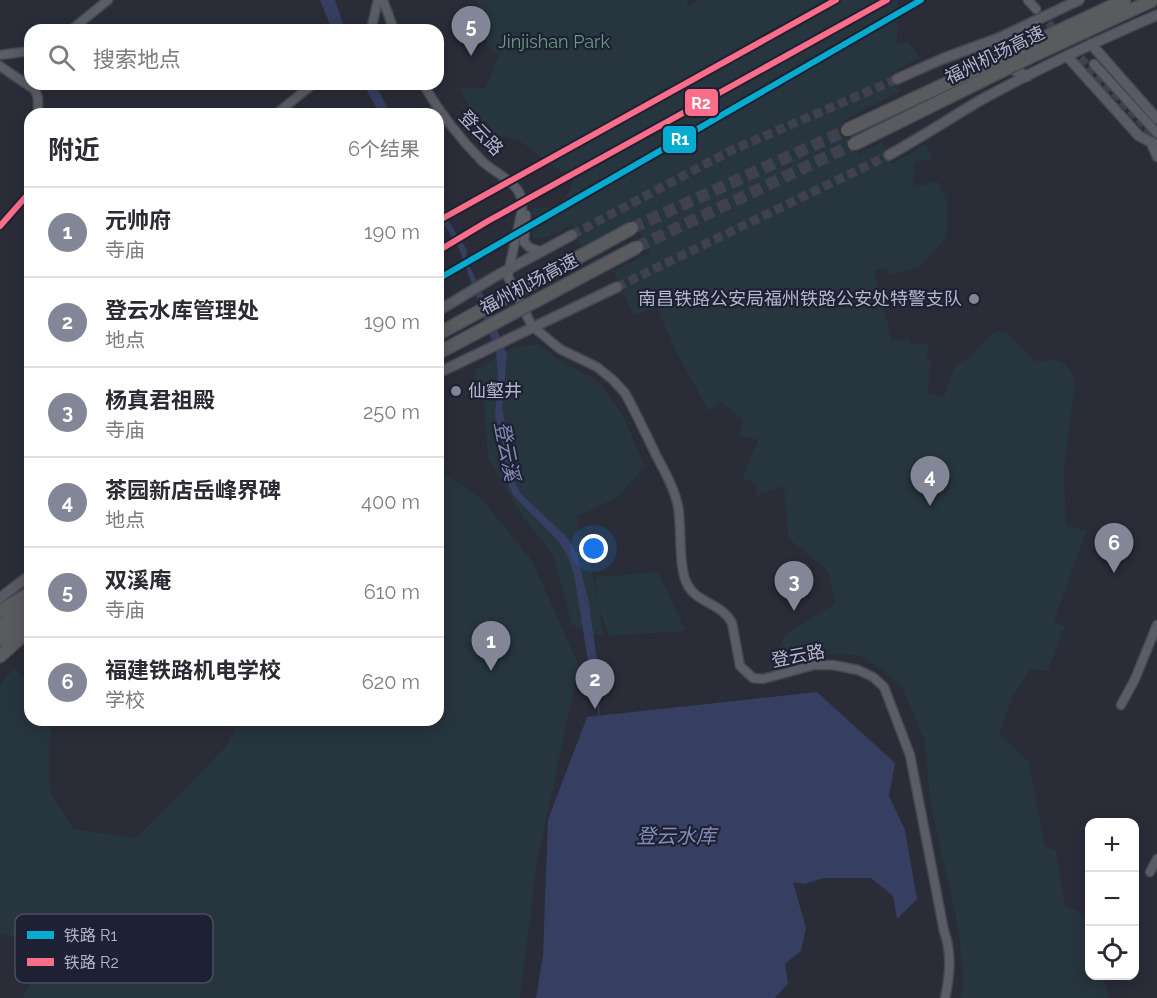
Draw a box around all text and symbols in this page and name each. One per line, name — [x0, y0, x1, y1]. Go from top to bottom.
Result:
pin: 5 — [452, 7, 490, 56]
street label: 福州机场高速 — [942, 21, 1048, 88]
search box — [24, 24, 444, 90]
park label: Jinjishan Park — [498, 31, 610, 52]
icon: search — [45, 41, 78, 74]
text: 搜索地点 — [93, 46, 181, 72]
line badge: R2 — [684, 88, 719, 117]
text: R2 — [691, 94, 711, 113]
street label: 登云路 — [455, 106, 508, 159]
line badge: R1 — [662, 125, 697, 154]
text: R1 — [671, 130, 689, 149]
text: 附近 — [48, 135, 100, 165]
text: 6个结果 — [348, 137, 420, 161]
text: 元帅府 — [105, 207, 171, 233]
text: 1 — [63, 220, 72, 244]
text: 190 m — [364, 220, 420, 244]
text: 寺庙 — [105, 238, 145, 262]
street label: 福州机场高速 — [476, 249, 581, 318]
place label: 南昌铁路公安局福州铁路公安处特警支队 — [638, 288, 962, 309]
marker: 南昌铁路公安局福州铁路公安处特警支队 — [967, 292, 981, 306]
text: 登云水库管理处 — [105, 297, 259, 323]
text: 2 — [62, 310, 73, 334]
text: 190 m — [364, 310, 420, 334]
text: 地点 — [105, 328, 145, 352]
place label: 仙壑井 — [468, 380, 522, 401]
marker: 仙壑井 — [449, 384, 463, 398]
text: 杨真君祖殿 — [105, 387, 215, 413]
text: 3 — [62, 400, 73, 424]
text: 250 m — [363, 400, 420, 424]
text: 寺庙 — [105, 418, 145, 442]
water label: 登云溪 — [489, 419, 525, 485]
pin: 4 — [910, 456, 950, 506]
text: 茶园新店岳峰界碑 — [105, 477, 281, 503]
text: 4 — [62, 490, 73, 514]
text: 400 m — [361, 490, 420, 514]
text: 地点 — [105, 508, 145, 532]
pin: 6 — [1094, 524, 1134, 573]
your location — [579, 534, 608, 563]
pin: 3 — [774, 562, 814, 611]
text: 双溪庵 — [105, 567, 171, 593]
text: 5 — [62, 580, 73, 604]
text: 610 m — [364, 580, 420, 604]
text: 寺庙 — [105, 598, 145, 622]
pin: 1 — [472, 622, 510, 671]
street label: 登云路 — [769, 640, 826, 671]
text: 福建铁路机电学校 — [105, 657, 281, 683]
pin: 2 — [576, 660, 614, 709]
text: 6 — [61, 670, 74, 694]
text: 620 m — [362, 670, 420, 694]
text: 学校 — [105, 688, 145, 712]
map controls — [1085, 818, 1139, 980]
button: + — [1085, 818, 1139, 872]
water label: 登云水库 — [636, 824, 719, 848]
button: − — [1085, 872, 1139, 926]
legend — [15, 914, 213, 983]
text: 铁路 R1 — [64, 926, 118, 945]
button: locate — [1085, 926, 1139, 980]
text: 铁路 R2 — [64, 953, 119, 972]

